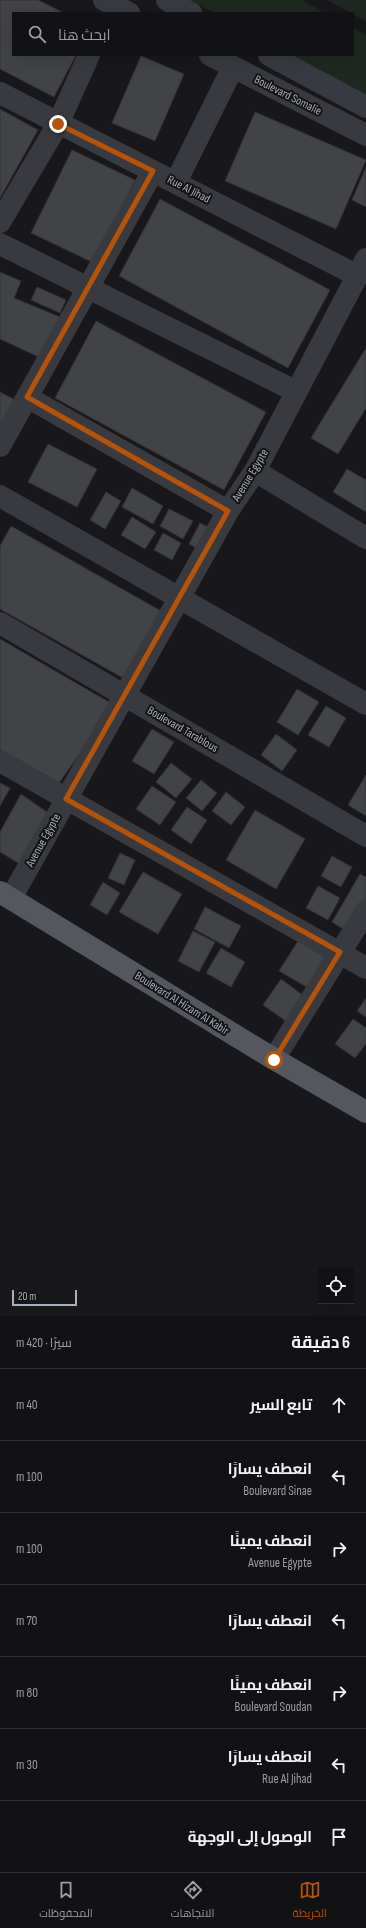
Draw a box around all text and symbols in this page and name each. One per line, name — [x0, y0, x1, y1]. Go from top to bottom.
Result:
search box — [12, 12, 354, 56]
icon: search — [26, 23, 48, 45]
text: ابحث هنا — [58, 26, 111, 45]
street label: Boulevard Somalie — [252, 72, 324, 119]
route end — [49, 115, 67, 133]
street label: Rue Al Jihad — [165, 172, 213, 207]
street label: Avenue Egypte — [228, 446, 272, 505]
street label: Boulevard Tarablous — [145, 703, 221, 756]
street label: Avenue Egypte — [22, 811, 64, 870]
street label: Boulevard Al Hizam Al Kabir — [132, 968, 232, 1039]
route start — [265, 1051, 283, 1069]
map controls — [318, 1268, 354, 1304]
button: locate — [318, 1268, 354, 1304]
scale bar — [12, 1288, 77, 1307]
text: 20 m — [18, 1290, 36, 1303]
text: 6 دقيقة — [291, 1333, 350, 1353]
text: سيرًا · 420 m — [16, 1335, 72, 1351]
icon: ahead — [328, 1394, 350, 1416]
text: تابع السير — [250, 1396, 312, 1415]
text: 40 m — [16, 1397, 38, 1413]
text: انعطف يسارًا — [228, 1460, 312, 1479]
icon: left — [328, 1466, 350, 1488]
text: 100 m — [16, 1469, 43, 1485]
text: Boulevard Sinae — [243, 1483, 312, 1499]
text: انعطف يمينًا — [230, 1532, 312, 1551]
icon: right — [328, 1538, 350, 1560]
text: 100 m — [16, 1541, 43, 1557]
text: Avenue Egypte — [248, 1555, 312, 1571]
icon: left — [328, 1610, 350, 1632]
text: انعطف يسارًا — [228, 1612, 312, 1631]
text: 70 m — [16, 1613, 37, 1629]
text: انعطف يمينًا — [230, 1676, 312, 1695]
icon: right — [328, 1682, 350, 1704]
text: 80 m — [16, 1685, 38, 1701]
text: Boulevard Soudan — [235, 1699, 312, 1715]
text: انعطف يسارًا — [228, 1748, 312, 1767]
icon: left — [328, 1754, 350, 1776]
text: 30 m — [16, 1757, 38, 1773]
text: Rue Al Jihad — [262, 1771, 312, 1787]
icon: arrive — [328, 1826, 350, 1848]
text: الوصول إلى الوجهة — [188, 1828, 312, 1847]
tab: المحفوظات — [39, 1879, 93, 1923]
tab: الاتجاهات — [171, 1879, 214, 1923]
tab: الخريطة — [293, 1879, 327, 1923]

